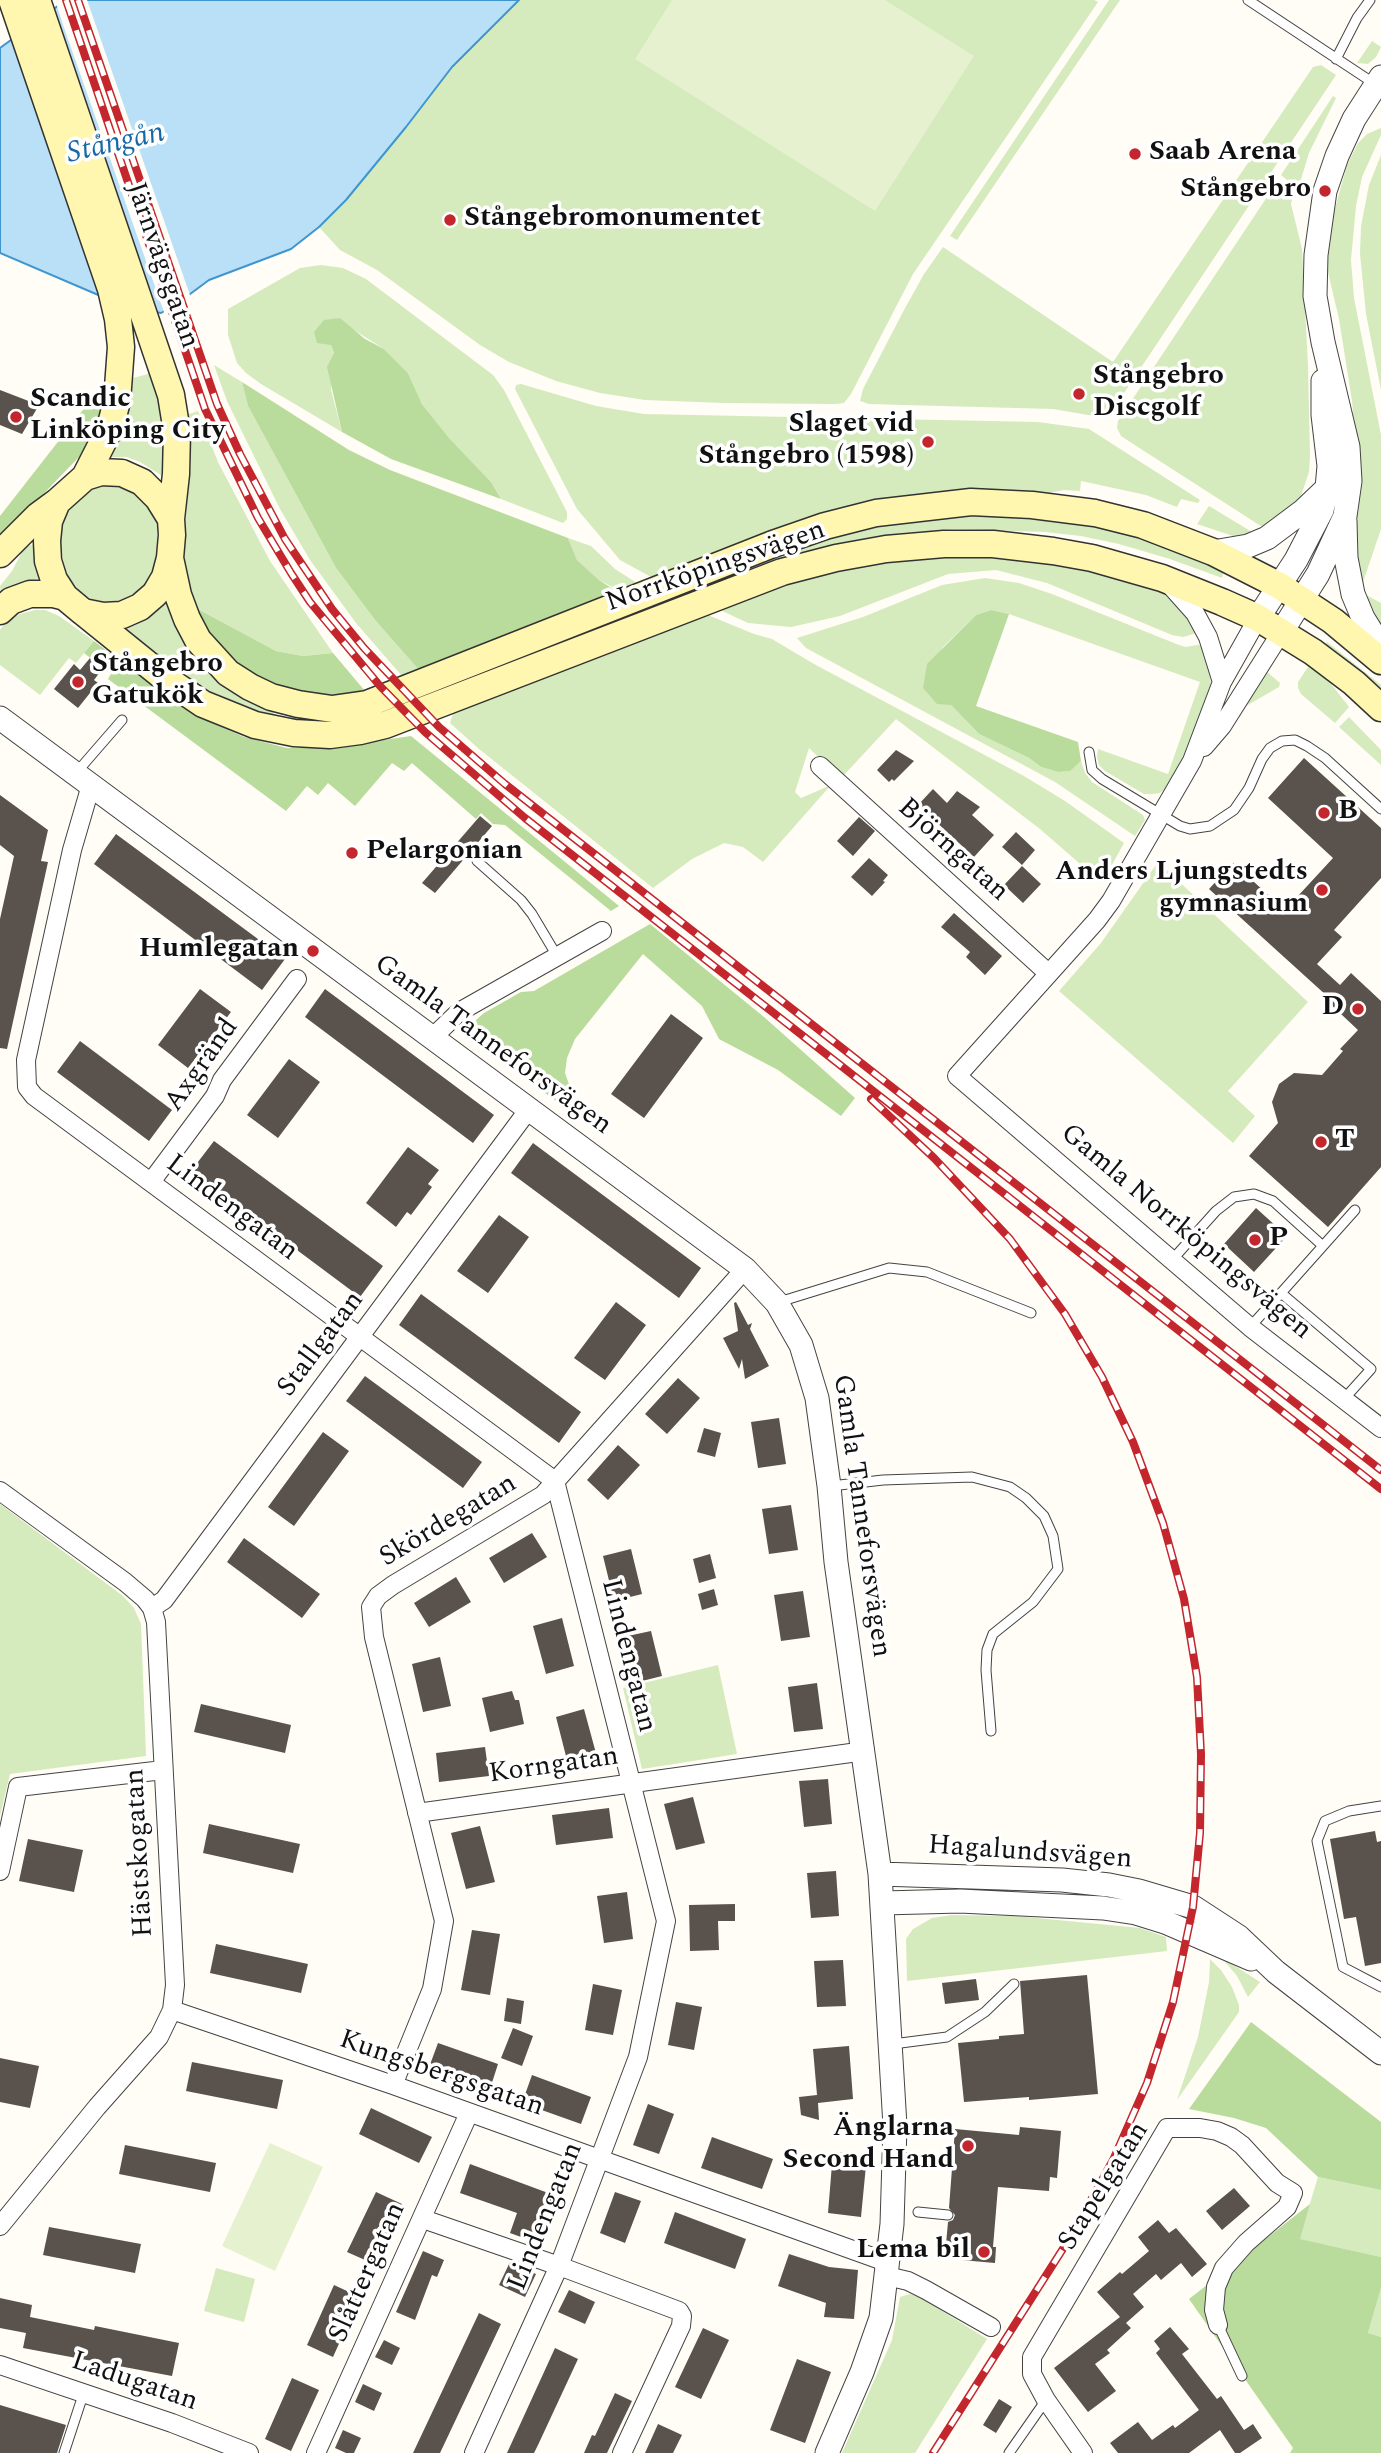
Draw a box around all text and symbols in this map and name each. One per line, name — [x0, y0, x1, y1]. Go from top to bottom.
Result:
water label: Stångån — [64, 116, 168, 174]
place label: Saab Arena — [1149, 137, 1296, 171]
marker: Saab Arena — [1127, 146, 1143, 162]
place label: Stångebro — [1180, 174, 1311, 208]
street label: Järnvägsgatan — [117, 179, 205, 353]
marker: Stångebro — [1317, 183, 1333, 199]
place label: Stångebromonumentet — [464, 203, 761, 237]
marker: Stångebromonumentet — [442, 212, 458, 228]
place label: Stångebro Discgolf — [1093, 361, 1224, 427]
place label: Scandic Linköping City — [30, 384, 225, 450]
marker: Stångebro Discgolf — [1071, 386, 1087, 402]
marker: Scandic Linköping City — [8, 409, 24, 425]
place label: Slaget vid Stångebro (1598) — [699, 409, 914, 475]
marker: Slaget vid Stångebro (1598) — [920, 434, 936, 450]
street label: Norrköpingsvägen — [602, 515, 830, 621]
place label: Stångebro Gatukök — [92, 649, 223, 715]
marker: Stångebro Gatukök — [70, 674, 86, 690]
street label: Björngatan — [889, 792, 1015, 910]
place label: B — [1338, 796, 1358, 830]
marker: B — [1316, 805, 1332, 821]
place label: Pelargonian — [366, 836, 523, 870]
marker: Pelargonian — [344, 845, 360, 861]
place label: Anders Ljungstedts gymnasium — [1055, 857, 1308, 923]
marker: Anders Ljungstedts gymnasium — [1314, 882, 1330, 898]
place label: Humlegatan — [139, 934, 299, 968]
marker: Humlegatan — [305, 943, 321, 959]
street label: Gamla Tanneforsvägen — [367, 948, 617, 1144]
place label: D — [1322, 992, 1344, 1026]
marker: D — [1350, 1001, 1366, 1017]
street label: Axgränd — [159, 1013, 247, 1119]
street label: Gamla Norrköpingsvägen — [1052, 1118, 1318, 1348]
place label: T — [1335, 1125, 1355, 1159]
marker: T — [1313, 1134, 1329, 1150]
street label: Lindengatan — [158, 1148, 304, 1270]
place label: P — [1269, 1223, 1288, 1257]
marker: P — [1247, 1232, 1263, 1248]
street label: Stallgatan — [271, 1286, 373, 1404]
street label: Gamla Tanneforsvägen — [823, 1372, 897, 1660]
street label: Skördegatan — [374, 1468, 524, 1576]
street label: Lindengatan — [592, 1576, 662, 1736]
street label: Korngatan — [487, 1741, 621, 1793]
street label: Hästskogatan — [120, 1768, 162, 1938]
street label: Hagalundsvägen — [927, 1830, 1133, 1878]
street label: Kungsbergsgatan — [334, 2024, 548, 2126]
place label: Änglarna Second Hand — [783, 2113, 954, 2179]
street label: Stapelgatan — [1052, 2117, 1158, 2257]
street label: Lindengatan — [502, 2138, 592, 2296]
marker: Änglarna Second Hand — [960, 2138, 976, 2154]
street label: Slåttergatan — [323, 2198, 415, 2348]
place label: Lema bil — [857, 2235, 970, 2269]
marker: Lema bil — [976, 2244, 992, 2260]
street label: Ladugatan — [66, 2346, 202, 2420]

